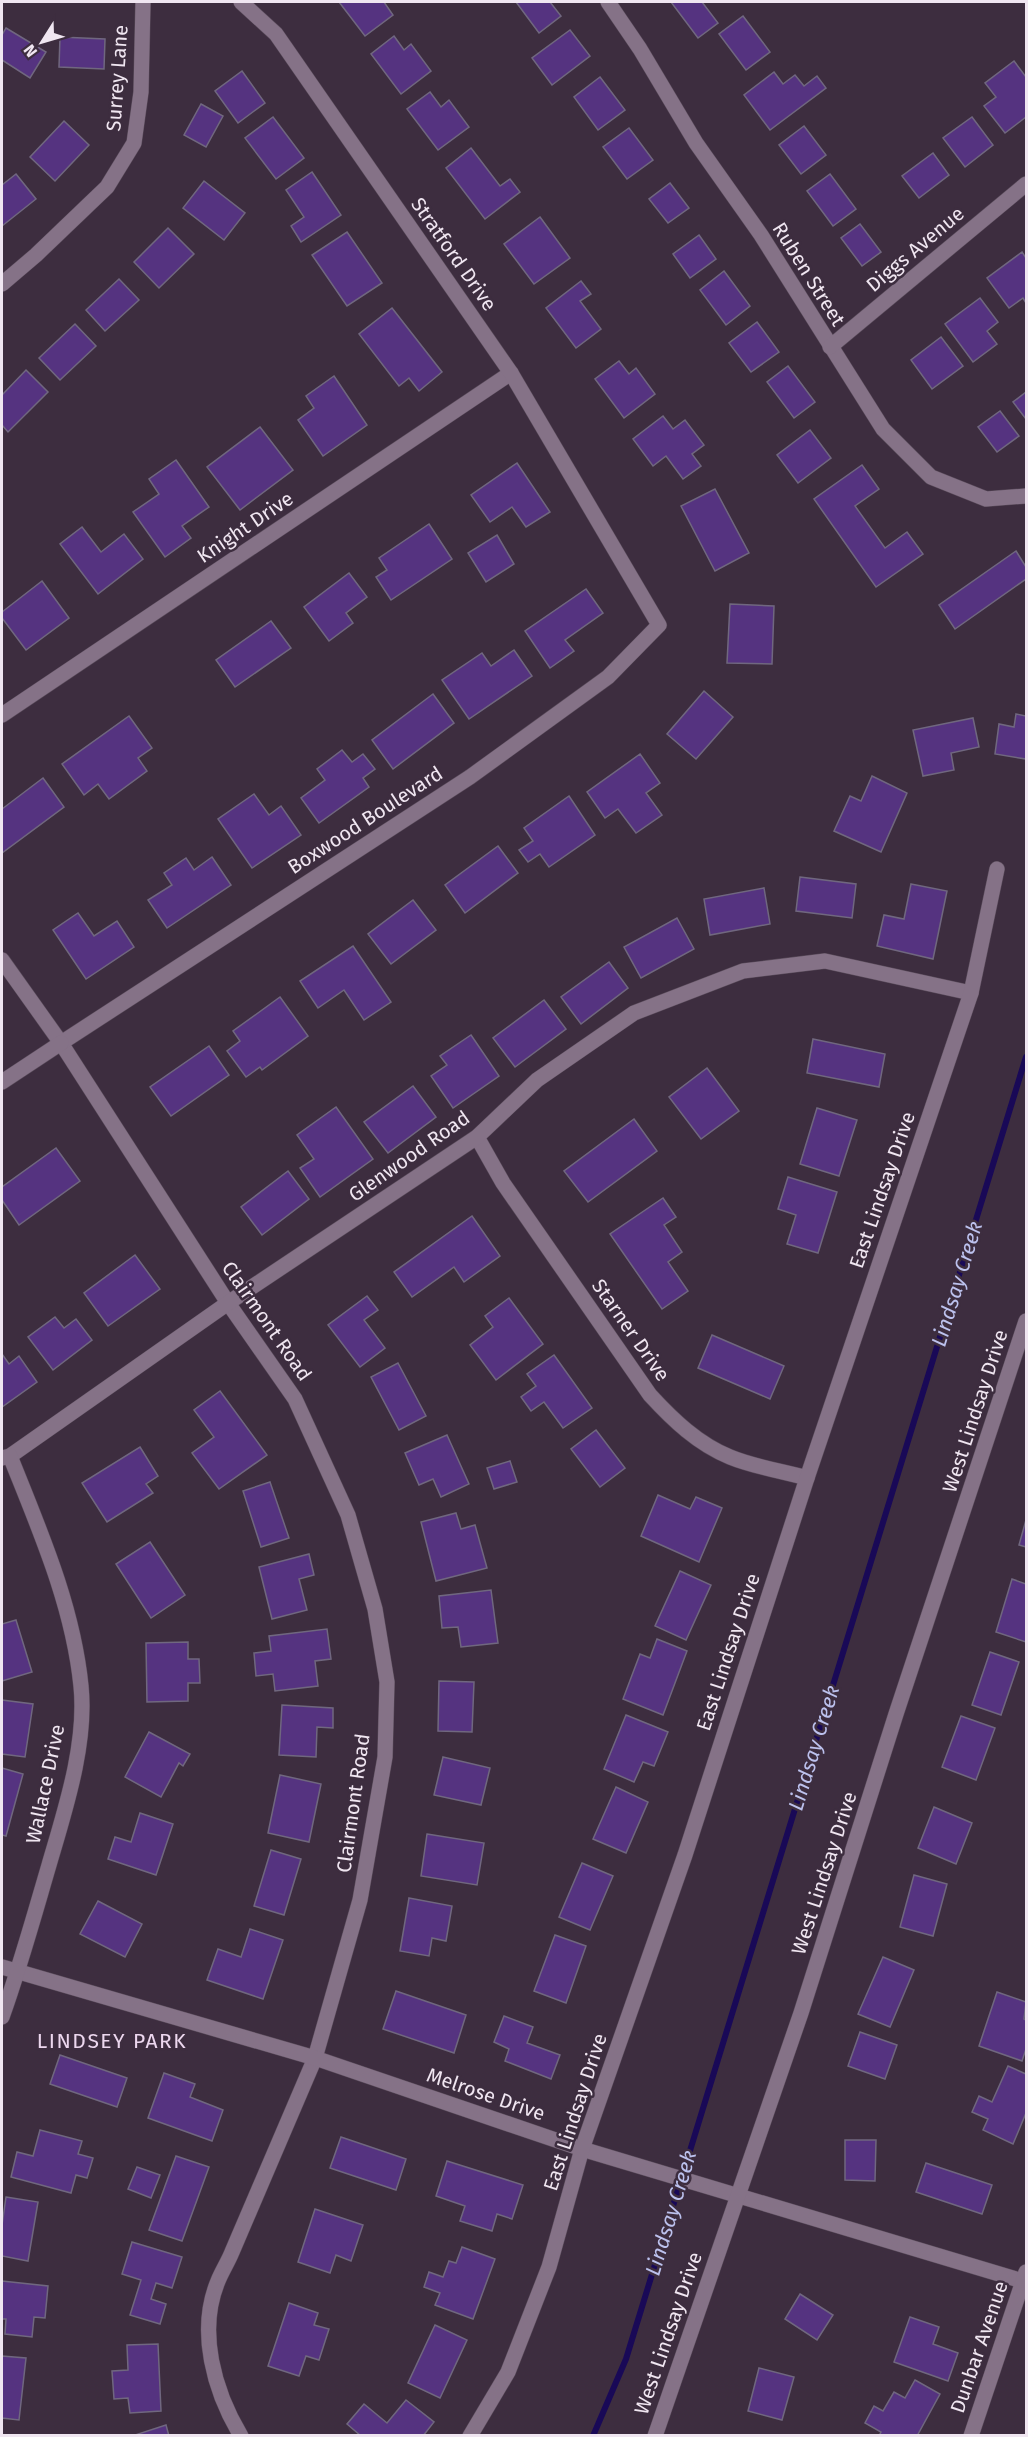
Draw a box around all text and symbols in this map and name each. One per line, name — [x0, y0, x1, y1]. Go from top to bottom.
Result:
north arrow — [12, 12, 72, 72]
street label: Surrey Lane — [101, 24, 133, 132]
text: N — [20, 41, 41, 61]
street label: Stratford Drive — [406, 193, 502, 315]
street label: Diggs Avenue — [861, 201, 969, 297]
street label: Ruben Street — [768, 218, 851, 331]
street label: Knight Drive — [192, 486, 298, 568]
street label: Boxwood Boulevard — [283, 761, 447, 879]
street label: Glenwood Road — [344, 1105, 474, 1207]
street label: East Lindsay Drive — [844, 1109, 920, 1271]
water label: Lindsay Creek — [926, 1218, 988, 1350]
street label: Clairmont Road — [217, 1257, 317, 1385]
street label: Starner Drive — [587, 1274, 675, 1386]
street label: West Lindsay Drive — [937, 1326, 1013, 1496]
street label: East Lindsay Drive — [691, 1570, 765, 1734]
water label: Lindsay Creek — [783, 1682, 845, 1814]
street label: Wallace Drive — [21, 1722, 69, 1846]
street label: Clairmont Road — [331, 1732, 375, 1874]
street label: West Lindsay Drive — [786, 1788, 862, 1958]
district label: LINDSEY PARK — [37, 2028, 187, 2054]
street label: East Lindsay Drive — [538, 2030, 612, 2194]
street label: Melrose Drive — [424, 2063, 548, 2125]
water label: Lindsay Creek — [640, 2147, 702, 2279]
street label: West Lindsay Drive — [629, 2249, 707, 2417]
street label: Dunbar Avenue — [945, 2278, 1013, 2416]

